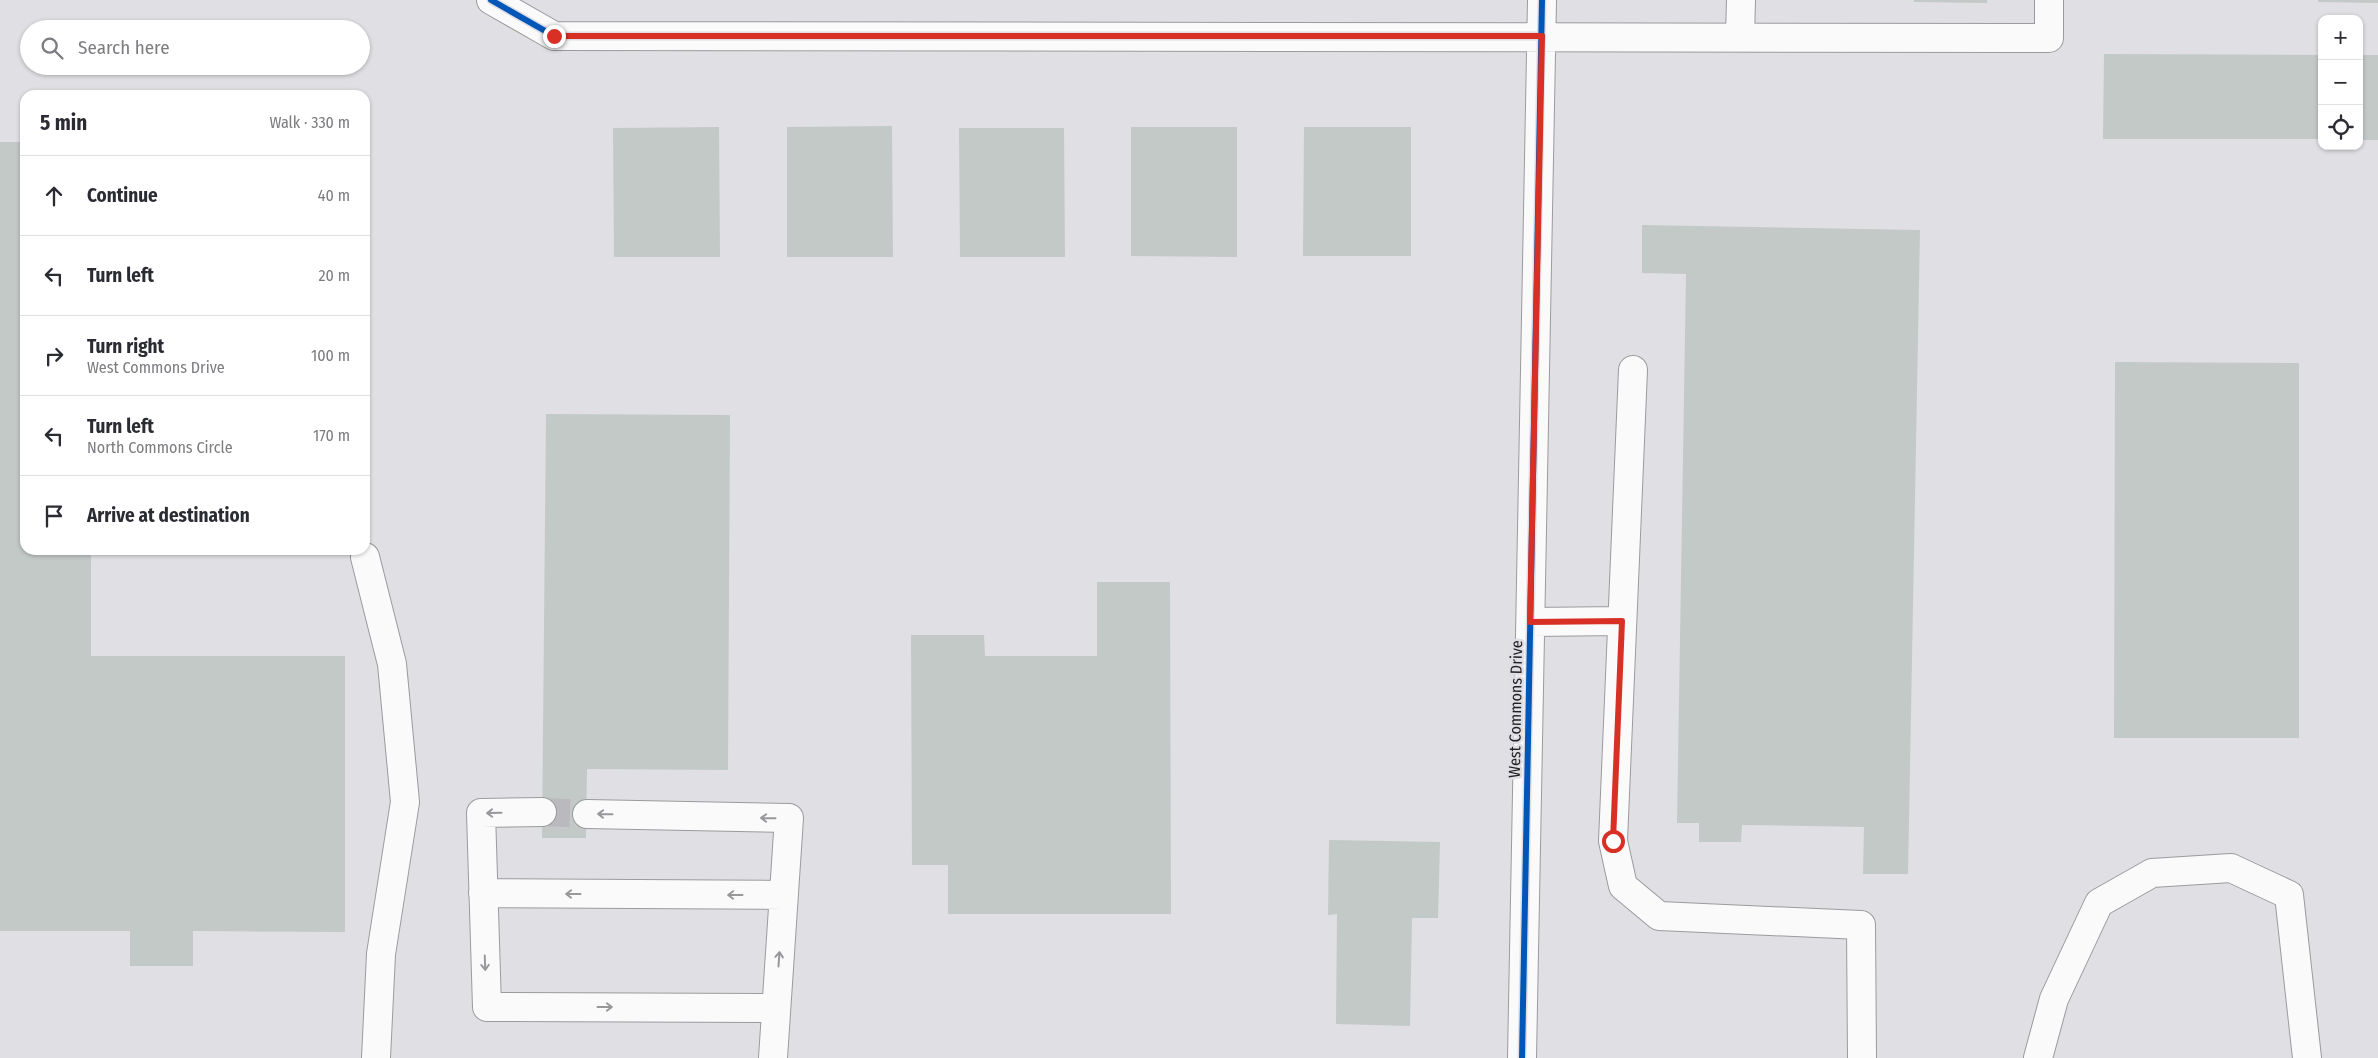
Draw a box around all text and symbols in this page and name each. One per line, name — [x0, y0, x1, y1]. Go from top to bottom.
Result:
map controls — [2318, 15, 2363, 150]
button: + — [2318, 15, 2363, 60]
search box — [20, 20, 370, 75]
route end — [543, 25, 566, 48]
icon: search — [38, 34, 66, 62]
text: Search here — [78, 36, 170, 59]
button: − — [2318, 60, 2363, 105]
button: locate — [2318, 105, 2363, 150]
text: 5 min — [40, 110, 87, 136]
text: Walk · 330 m — [269, 113, 350, 132]
icon: ahead — [40, 182, 68, 210]
text: Continue — [87, 184, 158, 207]
text: 40 m — [318, 186, 350, 205]
icon: left — [40, 262, 68, 290]
text: Turn left — [87, 264, 154, 287]
text: 20 m — [319, 266, 350, 285]
text: Turn right — [87, 335, 164, 358]
icon: right — [40, 342, 68, 370]
text: 100 m — [311, 346, 350, 365]
text: West Commons Drive — [87, 358, 225, 377]
text: Turn left — [87, 415, 154, 438]
icon: left — [40, 422, 68, 450]
text: 170 m — [313, 426, 350, 445]
text: North Commons Circle — [87, 438, 233, 457]
icon: arrive — [40, 502, 68, 530]
text: Arrive at destination — [87, 504, 250, 527]
street label: West Commons Drive — [1505, 640, 1526, 778]
one-way arrow — [486, 808, 502, 818]
one-way arrow — [598, 809, 614, 819]
one-way arrow — [760, 813, 776, 823]
route start — [1602, 830, 1625, 853]
one-way arrow — [565, 889, 581, 899]
one-way arrow — [727, 890, 744, 900]
one-way arrow — [775, 951, 784, 967]
one-way arrow — [481, 955, 490, 971]
one-way arrow — [596, 1002, 613, 1012]

